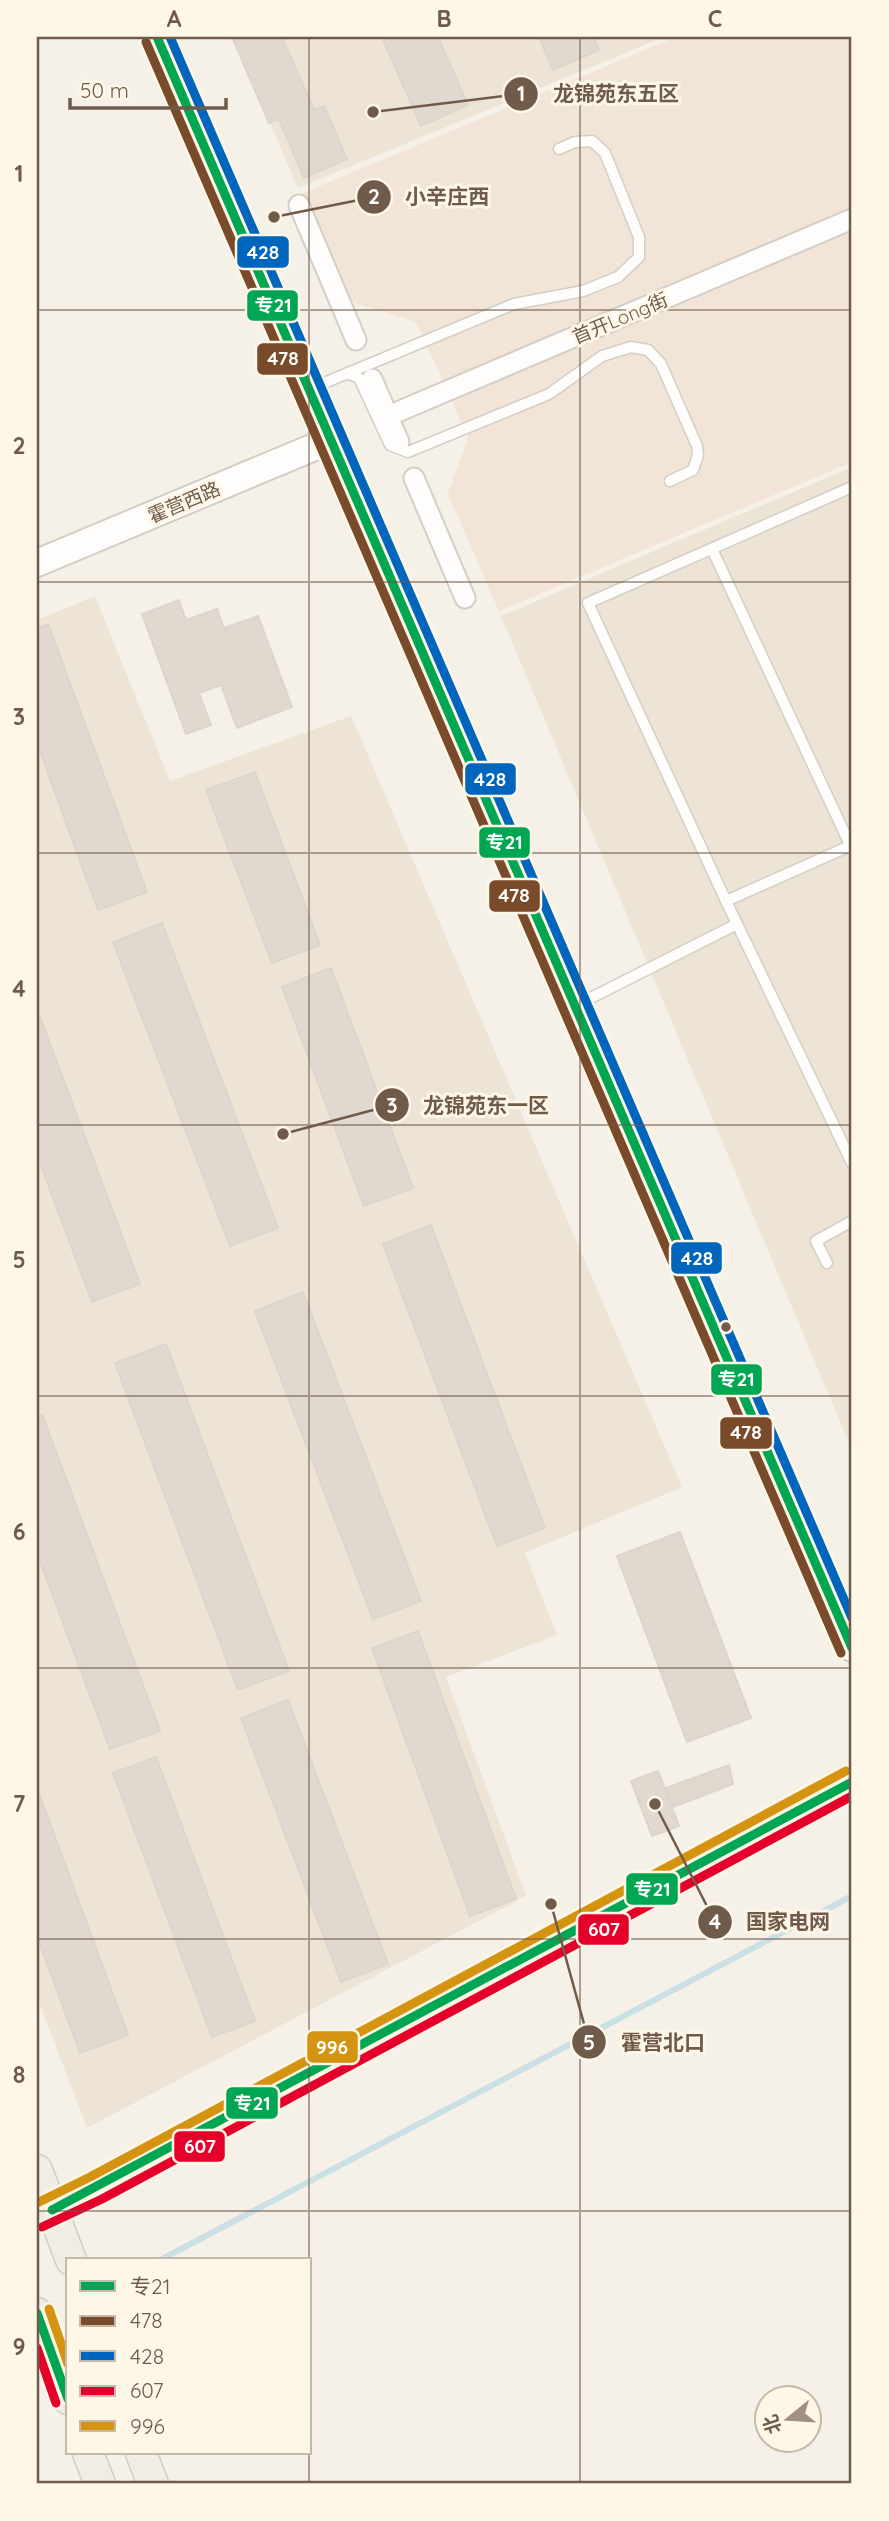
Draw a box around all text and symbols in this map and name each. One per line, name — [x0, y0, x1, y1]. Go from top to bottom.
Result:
text: A — [167, 4, 182, 33]
text: B — [436, 4, 452, 33]
text: C — [708, 4, 722, 33]
scale bar — [70, 66, 226, 110]
callout: 龙锦苑东五区 — [504, 73, 693, 115]
text: 50 m — [80, 77, 129, 103]
text: 1 — [517, 80, 525, 106]
text: 龙锦苑东五区 — [553, 80, 679, 106]
text: 1 — [15, 159, 23, 188]
callout: 小辛庄西 — [356, 176, 503, 218]
text: 2 — [368, 183, 380, 209]
text: 小辛庄西 — [405, 183, 489, 209]
line badge: 428 — [236, 235, 290, 269]
text: 428 — [247, 240, 279, 264]
street label: 首开Long街 — [569, 287, 671, 349]
line badge: 专21 — [246, 289, 299, 322]
text: 专21 — [254, 293, 292, 317]
line badge: 478 — [256, 342, 309, 376]
text: 478 — [267, 346, 299, 370]
text: 2 — [12, 431, 26, 460]
street label: 霍营西路 — [144, 476, 224, 528]
text: 3 — [13, 702, 25, 731]
line badge: 428 — [464, 762, 517, 796]
text: 428 — [474, 767, 506, 791]
line badge: 专21 — [478, 826, 531, 859]
text: 专21 — [485, 830, 523, 854]
line badge: 478 — [488, 879, 541, 913]
text: 478 — [498, 883, 530, 907]
text: 4 — [12, 974, 26, 1003]
callout: 龙锦苑东一区 — [374, 1084, 563, 1126]
text: 3 — [386, 1092, 398, 1118]
text: 龙锦苑东一区 — [423, 1092, 549, 1118]
line badge: 428 — [670, 1241, 723, 1275]
text: 5 — [12, 1245, 26, 1274]
text: 428 — [681, 1246, 713, 1270]
unlabelled marker — [719, 1320, 733, 1334]
line badge: 专21 — [710, 1363, 763, 1396]
text: 专21 — [717, 1367, 755, 1391]
line badge: 478 — [719, 1416, 773, 1450]
text: 478 — [730, 1420, 762, 1444]
text: 6 — [13, 1517, 25, 1546]
text: 7 — [13, 1789, 26, 1818]
line badge: 专21 — [625, 1872, 679, 1906]
text: 专21 — [633, 1877, 671, 1901]
callout: 国家电网 — [697, 1901, 844, 1943]
text: 4 — [709, 1908, 721, 1934]
text: 国家电网 — [746, 1908, 830, 1934]
line badge: 607 — [577, 1913, 630, 1946]
text: 607 — [588, 1917, 620, 1941]
callout: 霍营北口 — [572, 2021, 719, 2063]
text: 5 — [583, 2029, 595, 2055]
text: 霍营北口 — [621, 2029, 705, 2055]
line badge: 996 — [306, 2030, 359, 2064]
text: 996 — [316, 2035, 348, 2059]
text: 8 — [13, 2060, 25, 2089]
line badge: 专21 — [225, 2086, 279, 2120]
text: 专21 — [233, 2091, 271, 2115]
line badge: 607 — [173, 2130, 226, 2163]
text: 607 — [184, 2134, 216, 2158]
legend — [66, 2258, 312, 2454]
text: 专21 — [130, 2273, 170, 2299]
text: 478 — [130, 2307, 163, 2333]
text: 9 — [12, 2332, 26, 2361]
text: 428 — [130, 2343, 164, 2369]
text: 607 — [130, 2377, 164, 2403]
north arrow — [752, 2384, 822, 2454]
text: 北 — [757, 2412, 786, 2437]
text: 996 — [130, 2413, 165, 2439]

